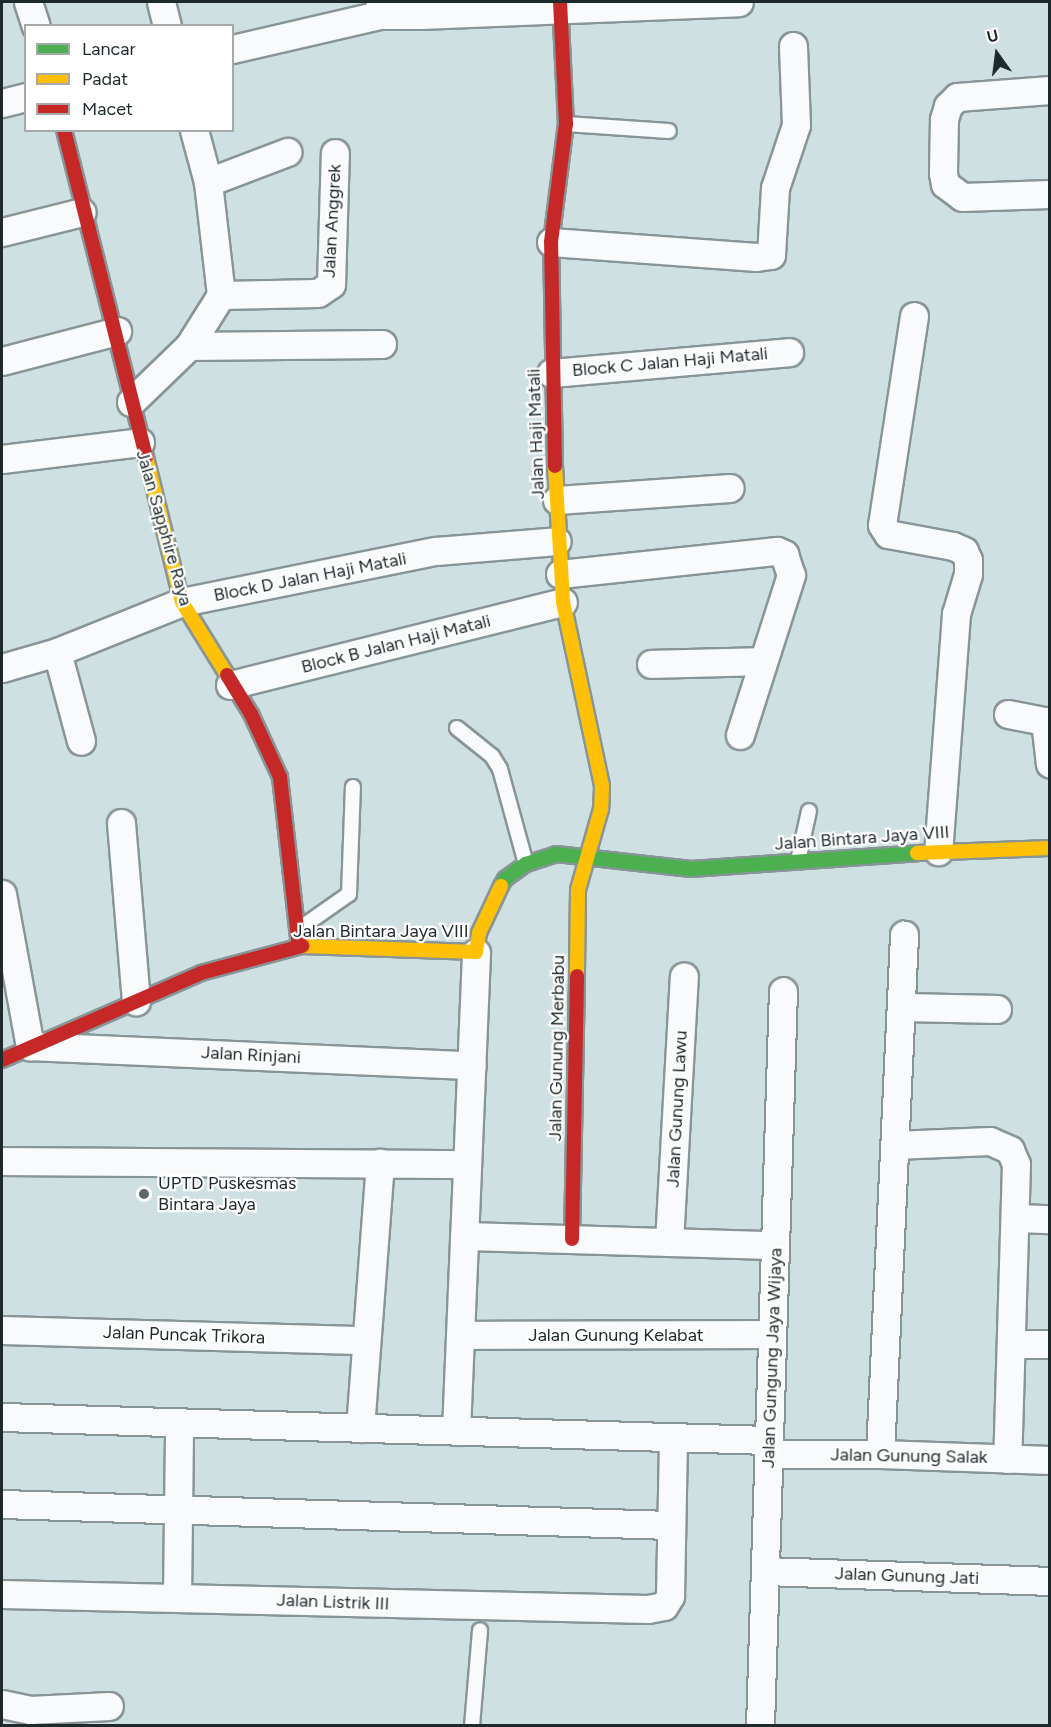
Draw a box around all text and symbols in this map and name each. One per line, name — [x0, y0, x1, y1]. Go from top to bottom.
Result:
legend — [24, 24, 234, 132]
north arrow — [967, 24, 1027, 84]
text: U — [985, 25, 1000, 47]
text: Lancar — [82, 38, 136, 60]
text: Padat — [82, 68, 128, 90]
text: Macet — [82, 98, 133, 120]
street label: Jalan Anggrek — [318, 163, 346, 279]
street label: Block C Jalan Haji Matali — [571, 343, 769, 381]
street label: Jalan Haji Matali — [523, 368, 549, 500]
street label: Jalan Sapphire Raya — [131, 448, 197, 608]
street label: Block D Jalan Haji Matali — [212, 548, 408, 606]
street label: Block B Jalan Haji Matali — [299, 610, 493, 678]
street label: Jalan Bintara Jaya VIII — [774, 821, 950, 855]
street label: Jalan Bintara Jaya VIII — [293, 920, 469, 942]
street label: Jalan Gunung Merbabu — [545, 955, 569, 1141]
street label: Jalan Gunung Lawu — [662, 1030, 692, 1188]
street label: Jalan Rinjani — [201, 1042, 301, 1068]
place label: UPTD Puskesmas Bintara Jaya — [158, 1173, 296, 1216]
marker: UPTD Puskesmas Bintara Jaya — [135, 1185, 153, 1203]
street label: Jalan Gungung Jaya Wijaya — [757, 1247, 787, 1469]
street label: Jalan Puncak Trikora — [103, 1321, 265, 1349]
street label: Jalan Gunung Kelabat — [528, 1324, 704, 1346]
street label: Jalan Gunung Salak — [830, 1444, 988, 1468]
street label: Jalan Gunung Jati — [834, 1563, 980, 1589]
street label: Jalan Listrik III — [276, 1589, 390, 1615]

